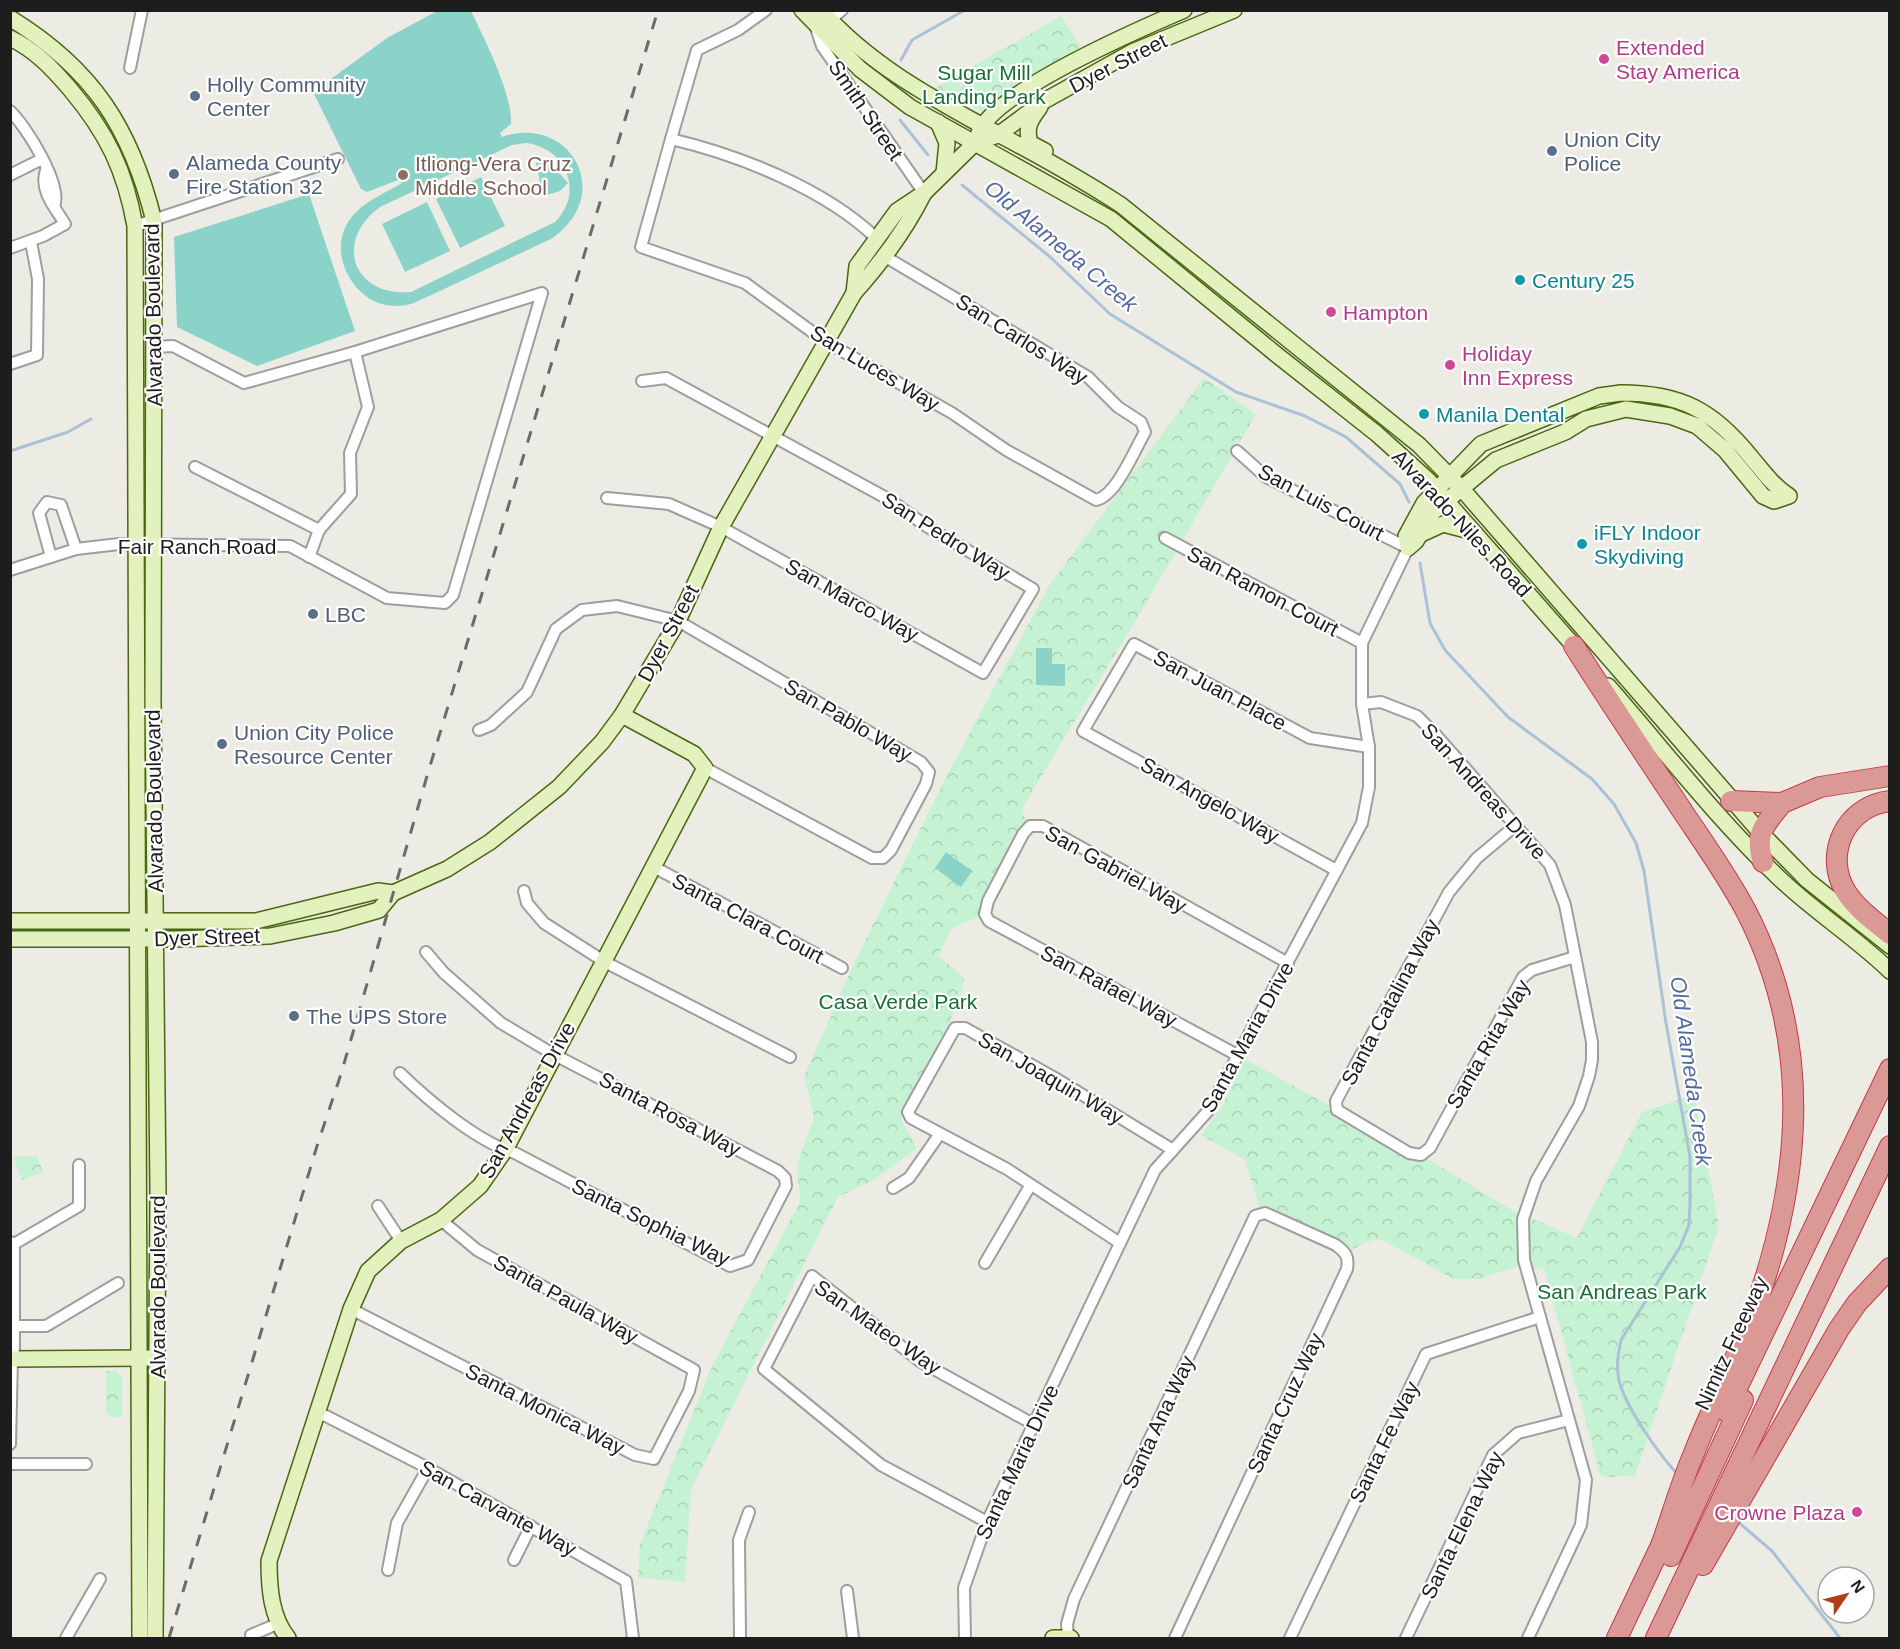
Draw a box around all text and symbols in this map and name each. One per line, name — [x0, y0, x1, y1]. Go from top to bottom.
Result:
street label: Dyer Street — [1065, 29, 1171, 97]
place label: Extended Stay America — [1616, 36, 1740, 83]
marker: Extended Stay America — [1597, 52, 1611, 66]
street label: Smith Street — [824, 56, 908, 164]
park label: Sugar Mill Landing Park — [922, 61, 1046, 108]
place label: Holly Community Center — [207, 73, 366, 120]
marker: Holly Community Center — [188, 89, 202, 103]
place label: Union City Police — [1564, 128, 1661, 175]
marker: Union City Police — [1545, 144, 1559, 158]
place label: Alameda County Fire Station 32 — [186, 151, 342, 198]
place label: Itliong-Vera Cruz Middle School — [415, 152, 571, 199]
marker: Alameda County Fire Station 32 — [167, 167, 181, 181]
marker: Itliong-Vera Cruz Middle School — [396, 168, 410, 182]
water label: Old Alameda Creek — [980, 175, 1143, 318]
street label: Alvarado Boulevard — [140, 223, 166, 407]
place label: Century 25 — [1532, 269, 1635, 292]
marker: Century 25 — [1513, 273, 1527, 287]
street label: San Carlos Way — [952, 289, 1093, 389]
place label: Hampton — [1343, 301, 1428, 324]
marker: Hampton — [1324, 305, 1338, 319]
street label: San Luces Way — [806, 320, 944, 416]
place label: Holiday Inn Express — [1462, 342, 1573, 389]
marker: Holiday Inn Express — [1443, 358, 1457, 372]
place label: Manila Dental — [1436, 403, 1564, 426]
marker: Manila Dental — [1417, 407, 1431, 421]
street label: Alvarado-Niles Road — [1388, 445, 1536, 601]
street label: San Luis Court — [1254, 459, 1388, 545]
street label: San Pedro Way — [878, 487, 1015, 585]
place label: iFLY Indoor Skydiving — [1594, 521, 1701, 568]
street label: Fair Ranch Road — [118, 535, 276, 558]
marker: iFLY Indoor Skydiving — [1575, 537, 1589, 551]
street label: San Ramon Court — [1183, 541, 1343, 641]
street label: San Marco Way — [781, 554, 923, 646]
street label: Dyer Street — [633, 581, 703, 685]
place label: LBC — [325, 603, 366, 626]
marker: LBC — [306, 607, 320, 621]
street label: San Juan Place — [1150, 645, 1290, 735]
street label: San Pablo Way — [780, 674, 917, 766]
street label: Alvarado Boulevard — [141, 709, 167, 893]
street label: San Andreas Drive — [1417, 718, 1551, 864]
place label: Union City Police Resource Center — [234, 721, 394, 768]
marker: Union City Police Resource Center — [215, 737, 229, 751]
street label: San Angelo Way — [1137, 752, 1284, 848]
street label: San Gabriel Way — [1041, 821, 1191, 918]
street label: Santa Clara Court — [668, 868, 828, 968]
street label: Santa Catalina Way — [1336, 915, 1444, 1089]
street label: Dyer Street — [154, 924, 261, 950]
street label: San Rafael Way — [1037, 940, 1181, 1032]
street label: Santa Maria Drive — [1196, 958, 1298, 1116]
street label: Santa Rita Way — [1442, 975, 1534, 1113]
water label: Old Alameda Creek — [1665, 975, 1717, 1168]
park label: Casa Verde Park — [819, 990, 978, 1013]
place label: The UPS Store — [306, 1005, 447, 1028]
marker: The UPS Store — [287, 1009, 301, 1023]
street label: San Andreas Drive — [474, 1018, 580, 1182]
street label: San Joaquin Way — [974, 1027, 1128, 1129]
street label: Santa Rosa Way — [595, 1067, 745, 1161]
street label: Santa Sophia Way — [568, 1174, 734, 1271]
street label: Alvarado Boulevard — [146, 1195, 169, 1379]
street label: Santa Paula Way — [490, 1250, 643, 1348]
street label: Nimitz Freeway — [1690, 1272, 1772, 1413]
street label: San Mateo Way — [811, 1275, 946, 1379]
park label: San Andreas Park — [1537, 1280, 1707, 1303]
street label: Santa Cruz Way — [1242, 1329, 1328, 1477]
street label: Santa Ana Way — [1117, 1351, 1199, 1492]
street label: Santa Monica Way — [462, 1359, 629, 1459]
street label: Santa Fe Way — [1345, 1377, 1424, 1506]
street label: Santa Maria Drive — [971, 1381, 1063, 1543]
street label: Santa Elena Way — [1416, 1447, 1508, 1603]
street label: San Carvante Way — [416, 1455, 581, 1561]
place label: Crowne Plaza — [1714, 1501, 1845, 1524]
marker: Crowne Plaza — [1850, 1505, 1864, 1519]
north arrow — [1816, 1565, 1876, 1625]
text: N — [1848, 1577, 1868, 1596]

